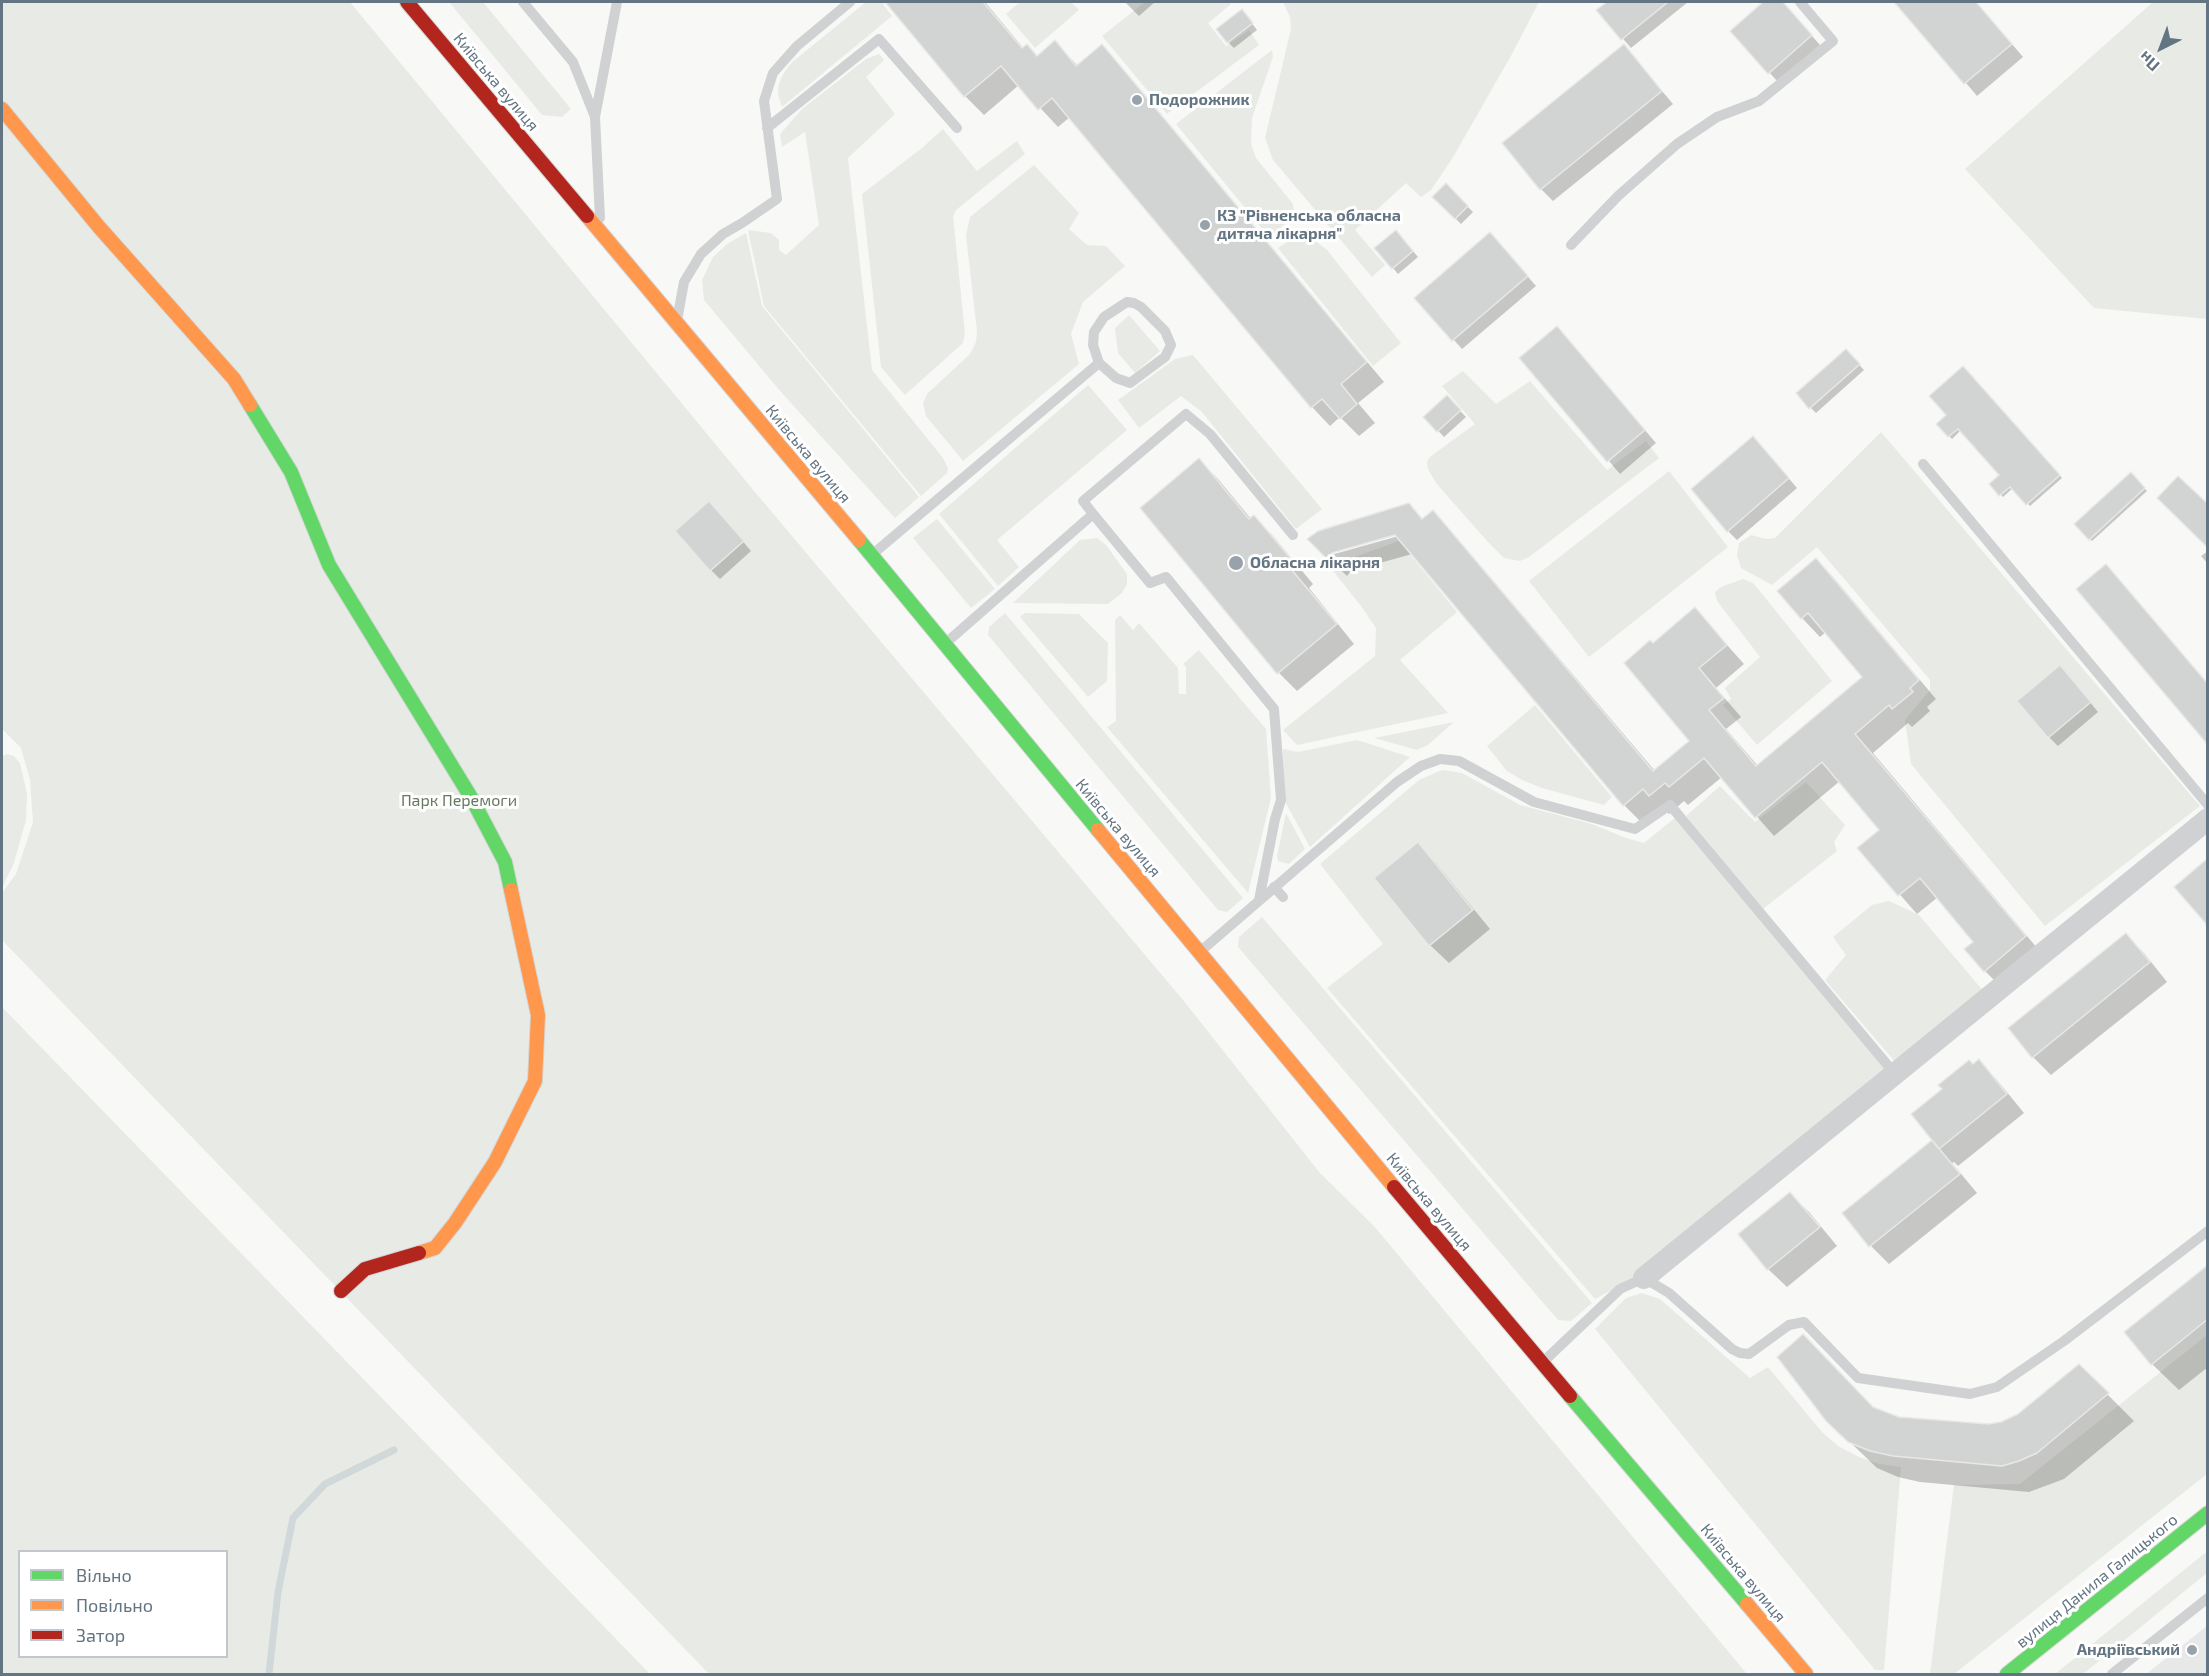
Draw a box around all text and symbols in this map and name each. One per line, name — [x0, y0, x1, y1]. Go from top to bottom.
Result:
north arrow — [2131, 18, 2191, 78]
street label: Київська вулиця — [449, 29, 543, 135]
text: Пн — [2135, 48, 2163, 76]
place label: Подорожник — [1149, 90, 1250, 110]
marker: Подорожник — [1130, 93, 1144, 107]
place label: КЗ "Рівненська обласна дитяча лікарня" — [1217, 206, 1401, 244]
marker: КЗ "Рівненська обласна дитяча лікарня" — [1198, 218, 1212, 232]
street label: Київська вулиця — [761, 401, 855, 507]
place label: Обласна лікарня — [1250, 553, 1380, 573]
marker: Обласна лікарня — [1227, 554, 1245, 572]
street label: Київська вулиця — [1071, 775, 1165, 881]
park label: Парк Перемоги — [401, 791, 517, 811]
street label: Київська вулиця — [1382, 1149, 1476, 1255]
street label: вулиця Данила Галицького — [2012, 1510, 2182, 1652]
street label: Київська вулиця — [1696, 1520, 1790, 1626]
legend — [18, 1550, 228, 1658]
text: Вільно — [76, 1564, 132, 1586]
text: Повільно — [76, 1594, 153, 1616]
text: Затор — [76, 1624, 125, 1646]
place label: Андріївський — [2077, 1640, 2180, 1660]
marker: Андріївський — [2185, 1643, 2199, 1657]

